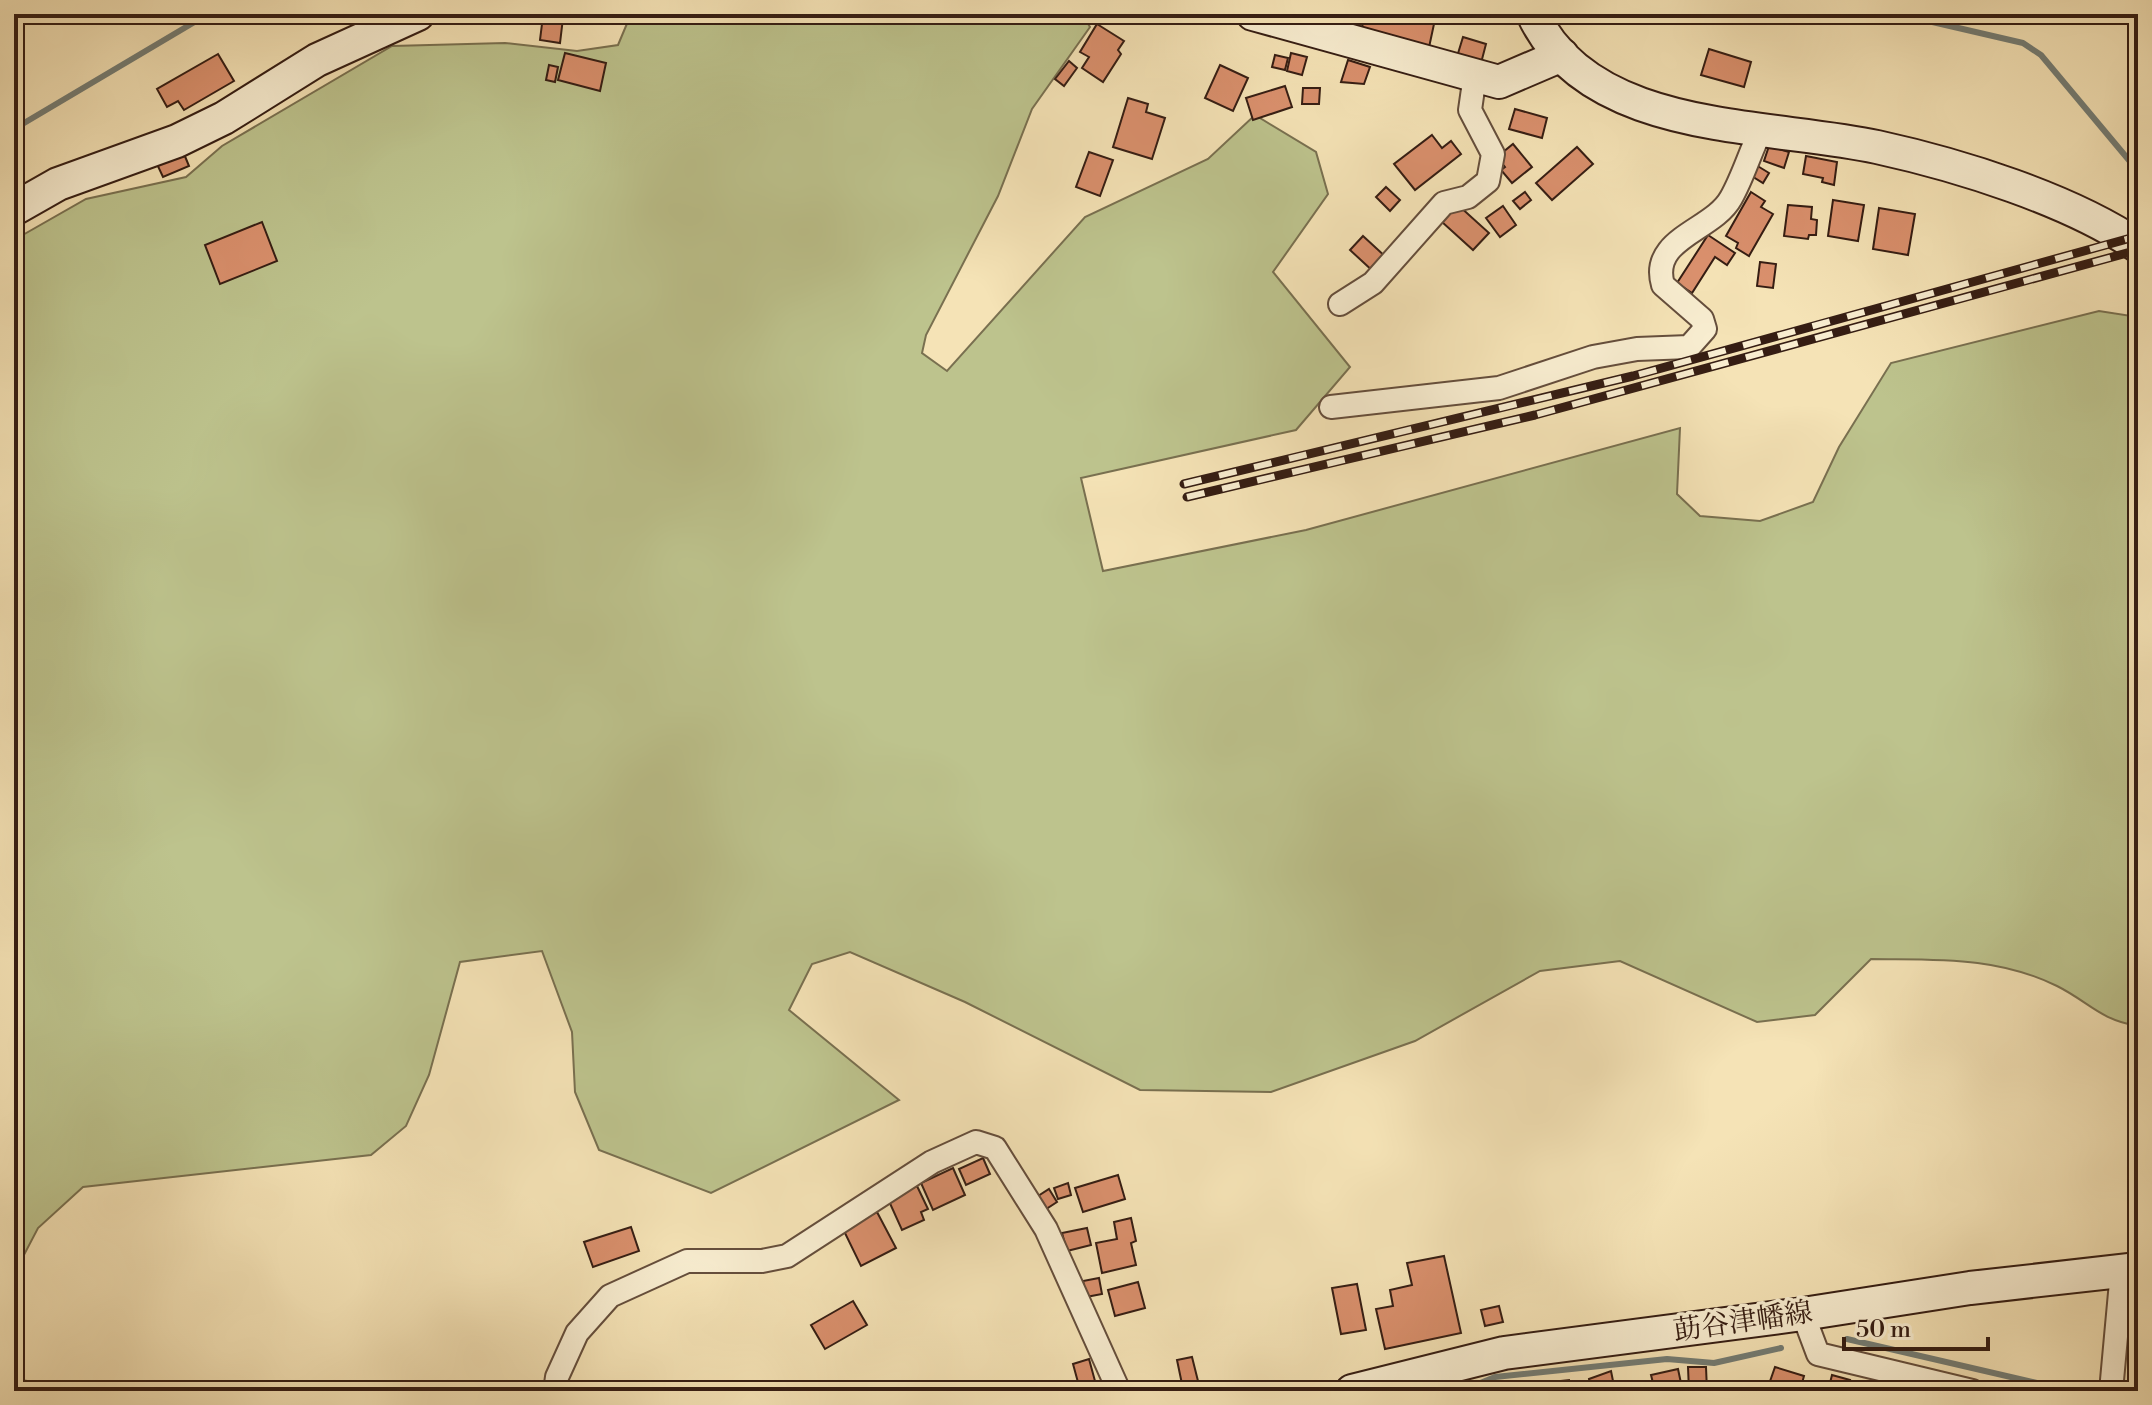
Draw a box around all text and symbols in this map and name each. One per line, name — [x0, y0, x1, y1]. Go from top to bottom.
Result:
street label: 莇谷津幡線 — [1671, 1295, 1815, 1349]
scale bar — [1844, 1301, 1988, 1351]
text: 50 m — [1856, 1315, 1911, 1345]

